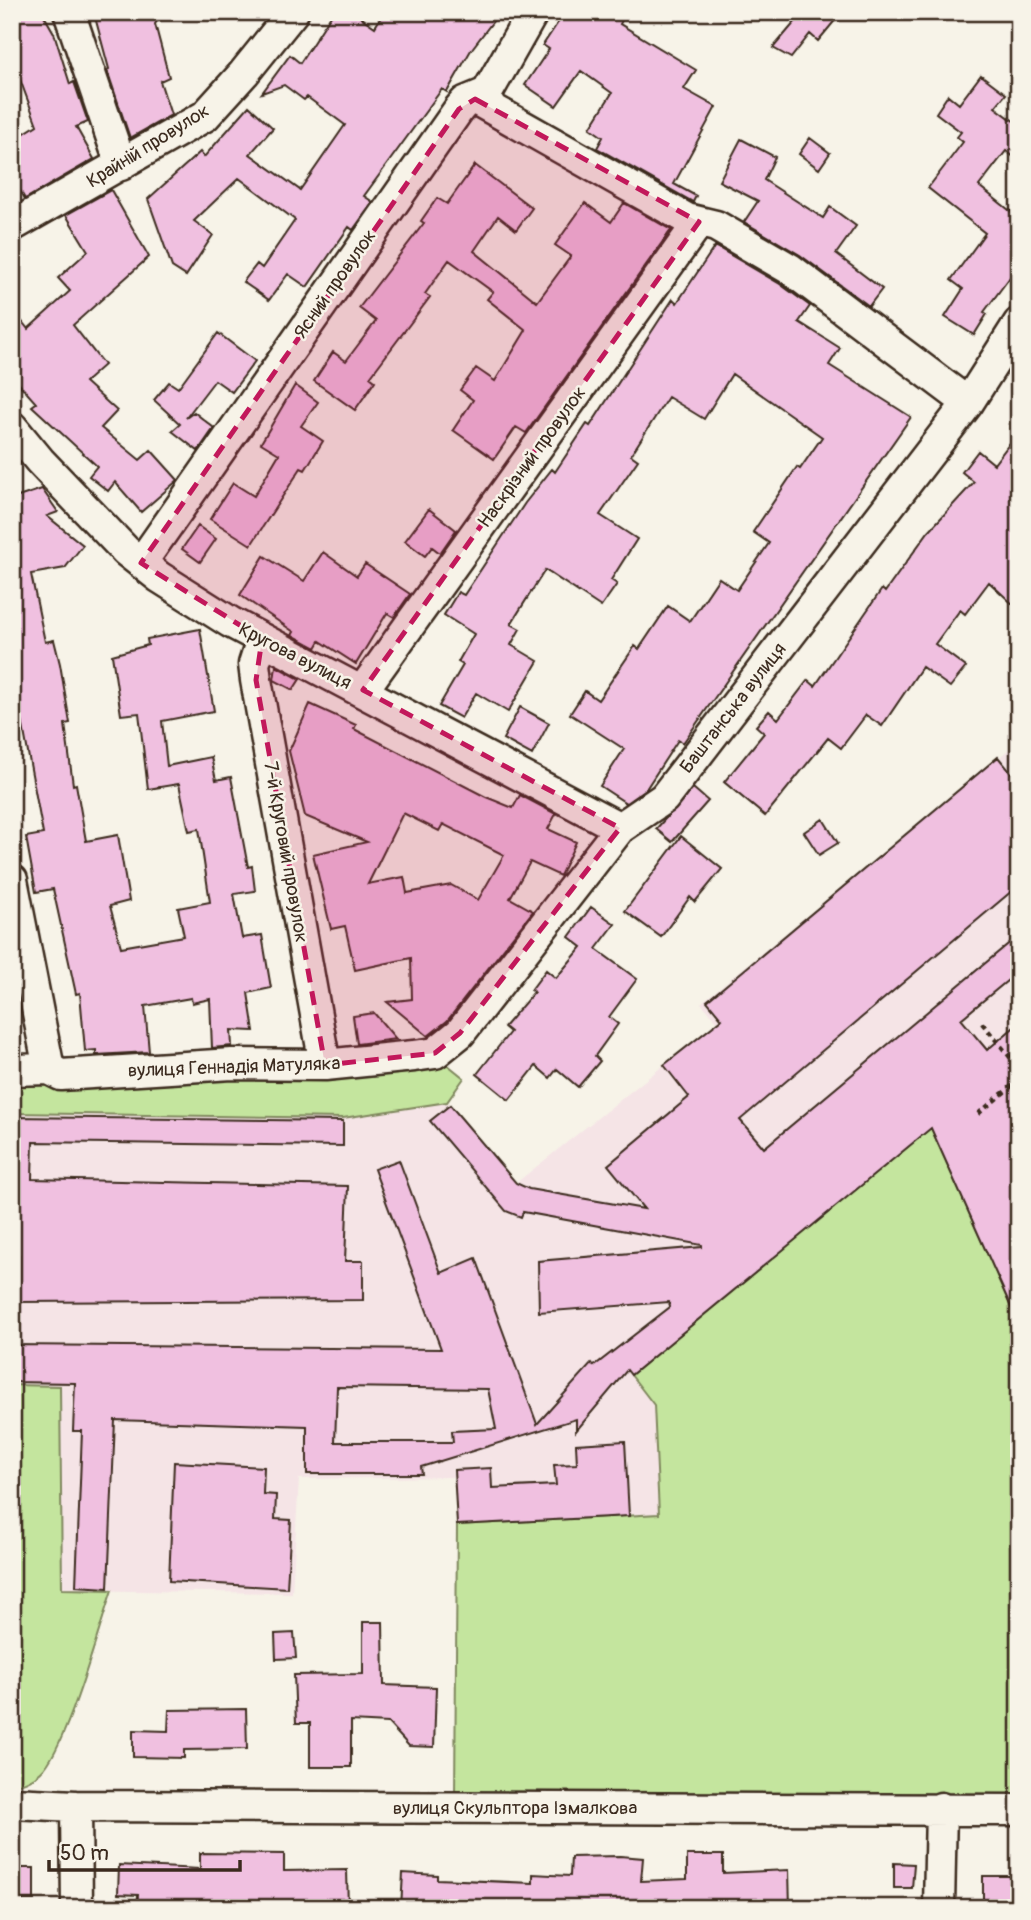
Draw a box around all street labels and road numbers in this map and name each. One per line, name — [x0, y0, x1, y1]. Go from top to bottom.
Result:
street label: Крайній провулок — [82, 99, 214, 193]
street label: Ясний провулок — [288, 224, 382, 343]
street label: Наскрізний провулок — [473, 381, 592, 533]
street label: Кругова вулиця — [234, 617, 356, 695]
street label: Баштанська вулиця — [674, 638, 792, 778]
street label: 7-й Круговий провулок — [258, 760, 314, 945]
street label: вулиця Геннадія Матуляка — [127, 1051, 341, 1083]
street label: вулиця Скульптора Ізмалкова — [393, 1796, 637, 1820]

